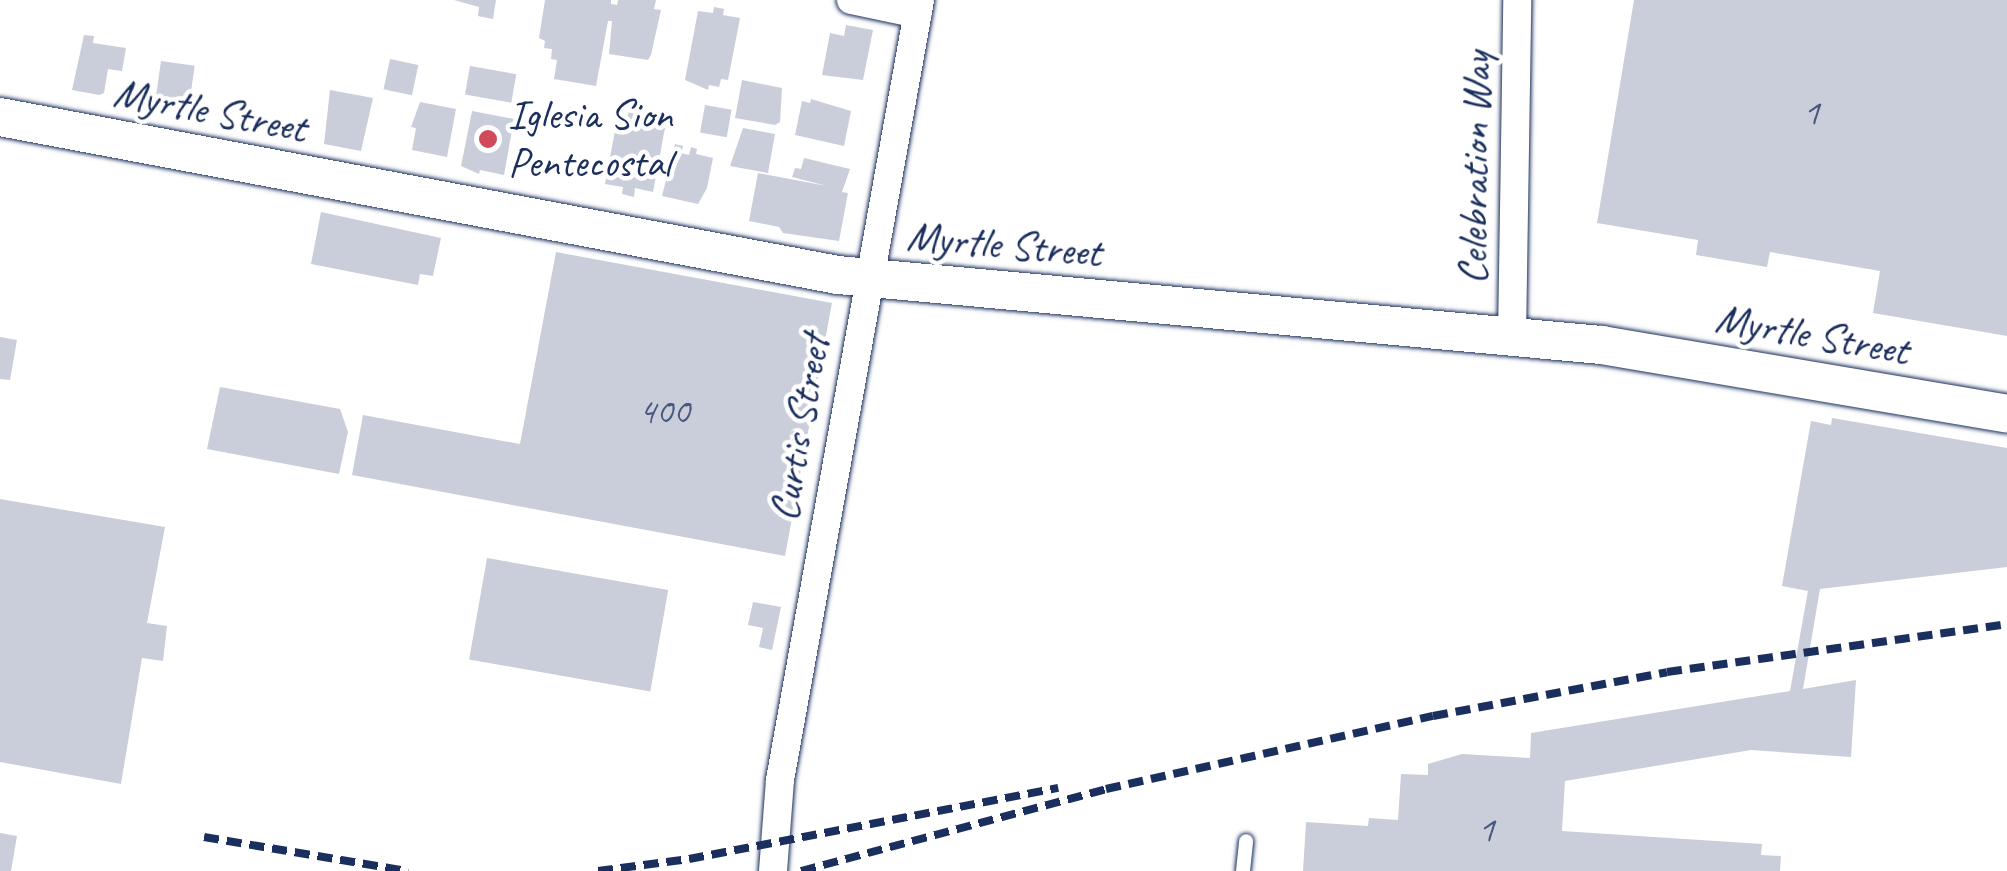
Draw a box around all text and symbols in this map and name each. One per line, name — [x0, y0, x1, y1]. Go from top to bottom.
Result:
street label: Celebration Way — [1448, 51, 1502, 285]
street label: Myrtle Street — [109, 68, 311, 154]
house number: 1 — [1802, 89, 1820, 135]
place label: Iglesia Sion Pentecostal — [508, 90, 672, 188]
marker: Iglesia Sion Pentecostal — [477, 128, 499, 150]
street label: Myrtle Street — [904, 211, 1104, 279]
street label: Myrtle Street — [1711, 293, 1913, 377]
street label: Curtis Street — [759, 331, 841, 525]
house number: 400 — [638, 388, 690, 434]
house number: 1 — [1477, 806, 1495, 852]

